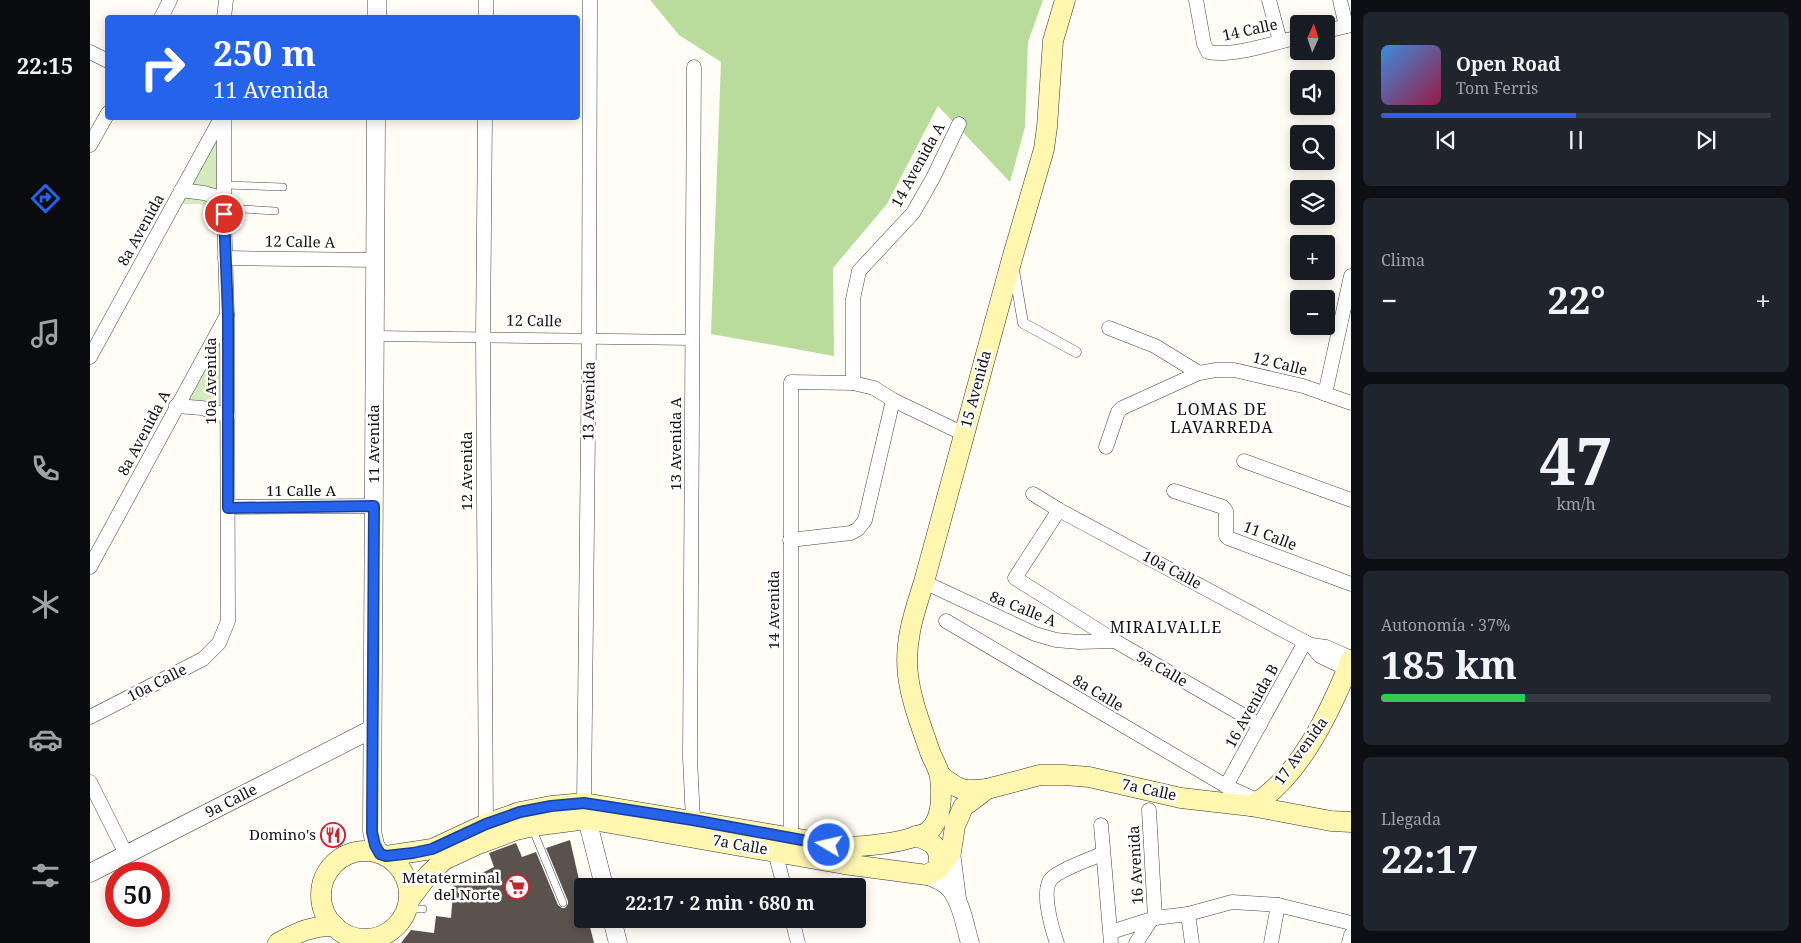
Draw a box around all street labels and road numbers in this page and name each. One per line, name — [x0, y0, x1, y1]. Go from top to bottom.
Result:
street label: 14 Calle — [1220, 13, 1279, 45]
street label: 14 Avenida A — [886, 118, 949, 210]
street label: 8a Avenida — [112, 190, 168, 269]
street label: 12 Calle A — [265, 230, 336, 252]
street label: 12 Calle — [506, 310, 562, 330]
street label: 10a Avenida — [200, 337, 220, 425]
street label: 12 Calle — [1251, 347, 1310, 379]
street label: 15 Avenida — [955, 348, 995, 430]
street label: 13 Avenida — [577, 361, 599, 441]
street label: 8a Avenida A — [112, 386, 174, 479]
street label: 13 Avenida A — [665, 397, 685, 491]
street label: 11 Avenida — [363, 404, 383, 484]
street label: 12 Avenida — [456, 431, 476, 511]
street label: 11 Calle A — [266, 480, 336, 500]
street label: 11 Calle — [1241, 516, 1300, 554]
street label: 10a Calle — [1139, 545, 1205, 593]
street label: 14 Avenida — [763, 570, 783, 650]
street label: 8a Calle A — [987, 586, 1060, 631]
street label: 9a Calle — [1133, 646, 1192, 691]
street label: 10a Calle — [123, 659, 190, 706]
street label: 16 Avenida B — [1220, 660, 1282, 751]
street label: 8a Calle — [1069, 669, 1128, 715]
street label: 17 Avenida — [1269, 713, 1332, 788]
street label: 7a Calle — [1120, 773, 1179, 805]
street label: 9a Calle — [201, 779, 260, 822]
street label: 16 Avenida — [1123, 825, 1147, 905]
street label: 7a Calle — [711, 829, 769, 859]

